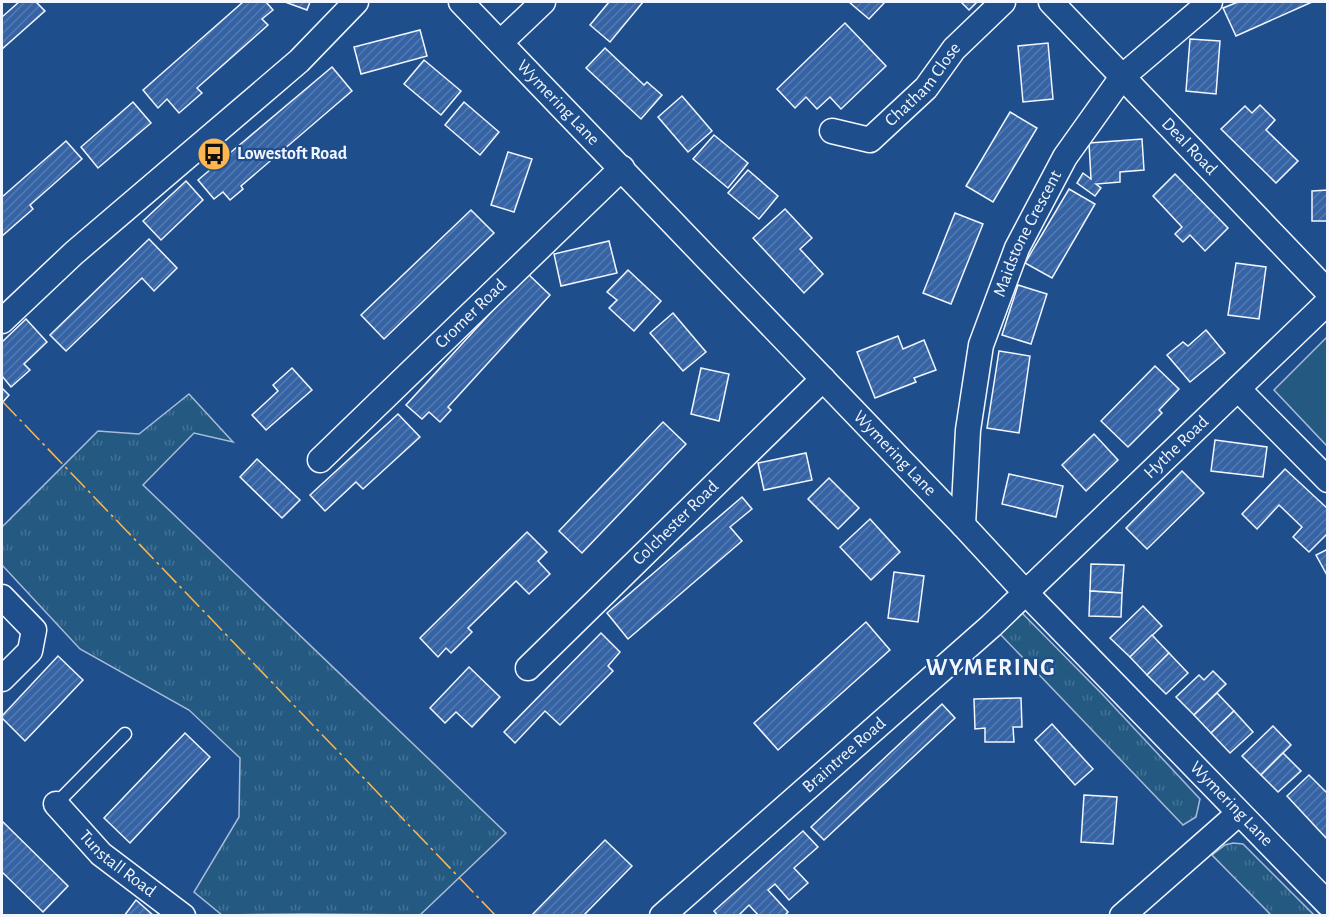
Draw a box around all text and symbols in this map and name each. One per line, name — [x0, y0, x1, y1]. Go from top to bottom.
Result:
street label: Chatham Close — [882, 39, 964, 130]
street label: Wymering Lane — [513, 57, 603, 149]
street label: Deal Road — [1158, 115, 1220, 179]
bus stop icon: Lowestoft Road — [196, 136, 232, 172]
place label: Lowestoft Road — [237, 145, 348, 163]
street label: Maidstone Crescent — [991, 167, 1065, 299]
street label: Cromer Road — [432, 276, 510, 352]
street label: Wymering Lane — [850, 408, 939, 500]
street label: Hythe Road — [1141, 413, 1212, 482]
street label: Colchester Road — [630, 478, 722, 569]
district label: WYMERING — [926, 656, 1056, 680]
street label: Braintree Road — [799, 714, 889, 796]
street label: Wymering Lane — [1186, 758, 1276, 850]
street label: Tunstall Road — [75, 827, 159, 901]

